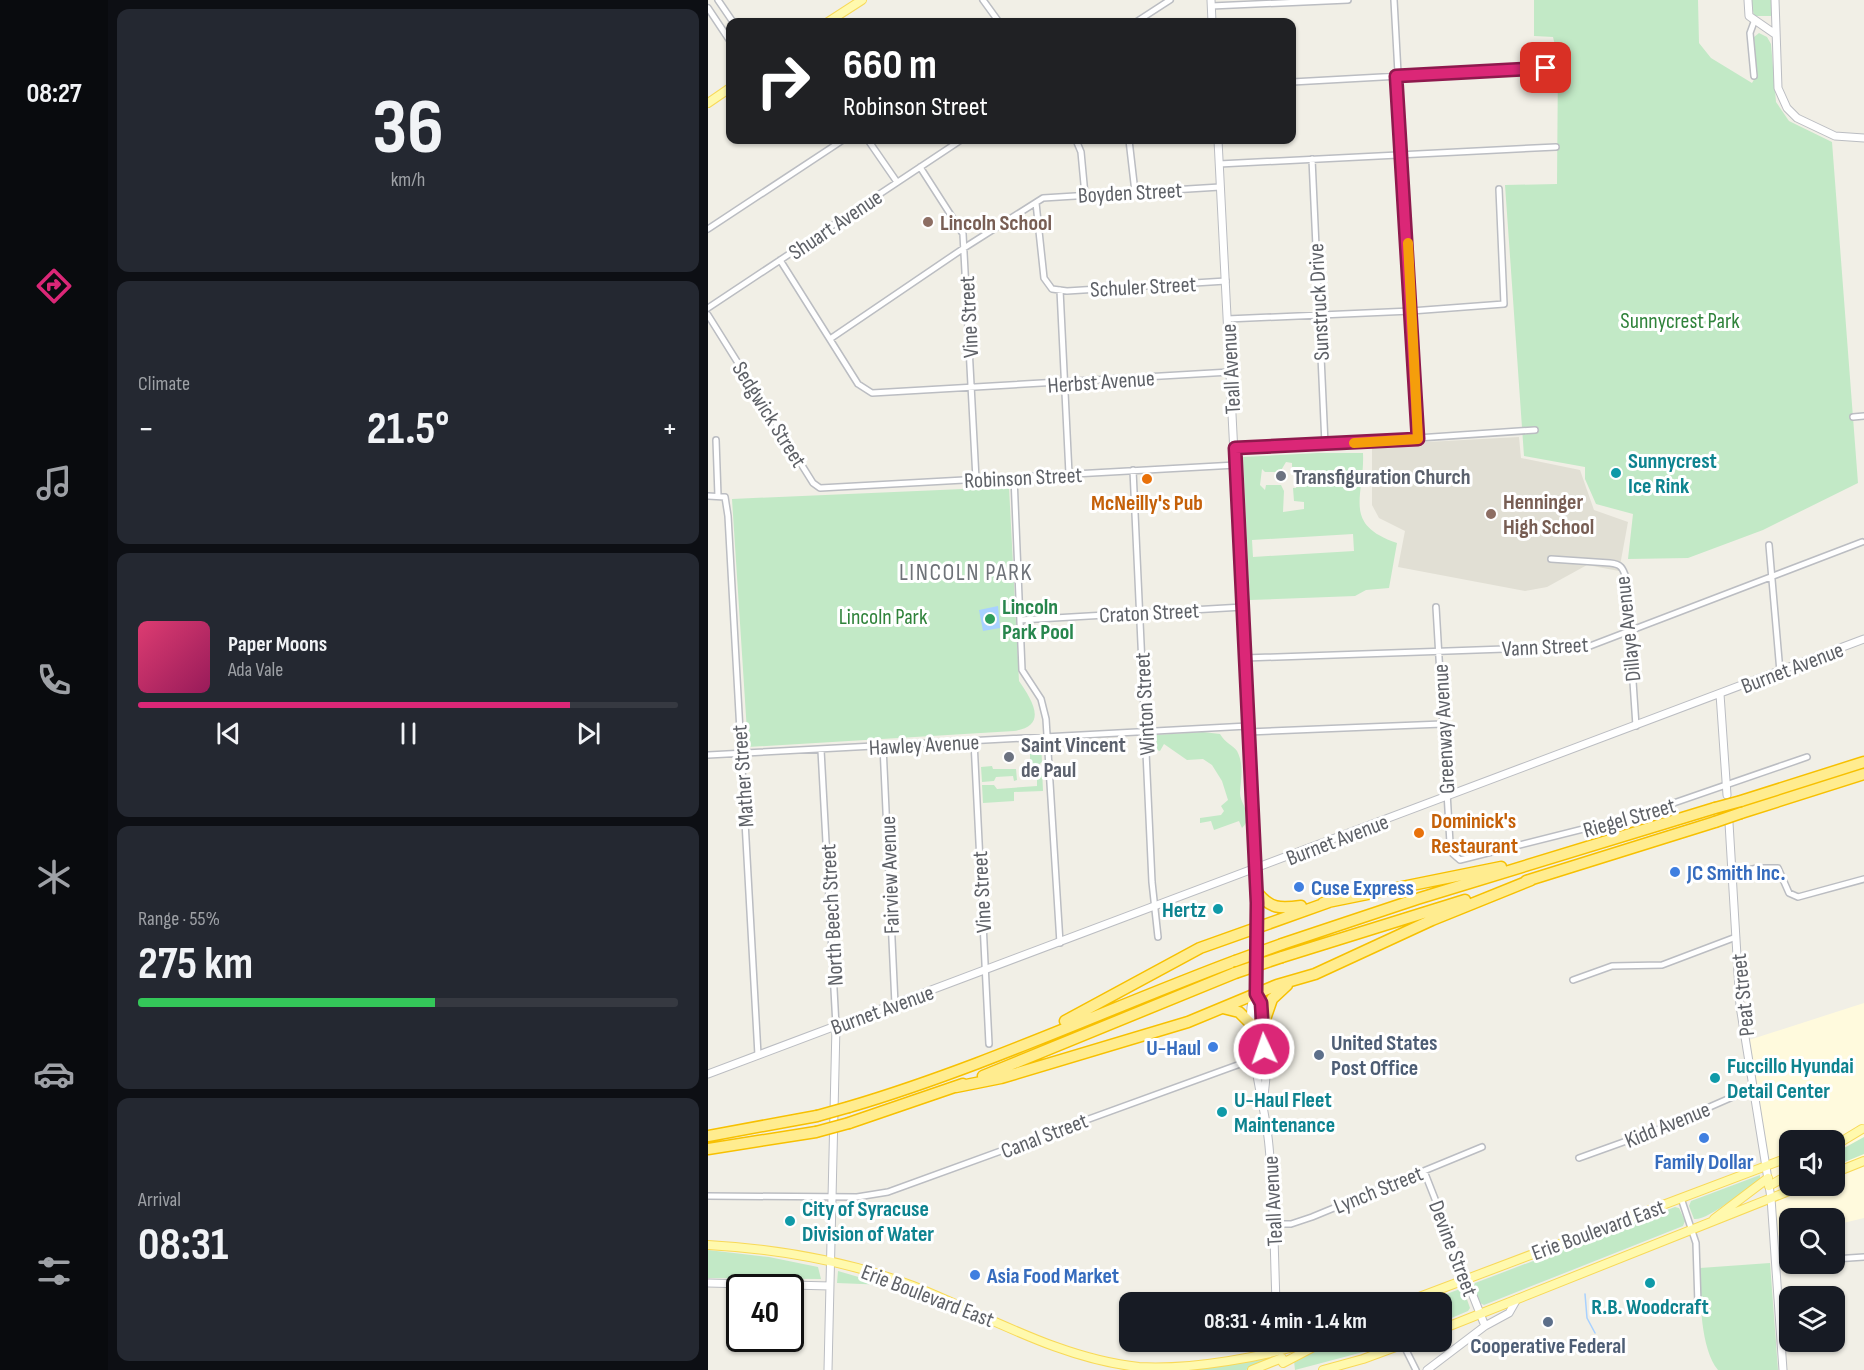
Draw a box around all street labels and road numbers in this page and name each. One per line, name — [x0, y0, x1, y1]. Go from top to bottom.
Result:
street label: Boyden Street — [1077, 177, 1183, 210]
street label: Shuart Avenue — [784, 184, 888, 266]
street label: Sunstruck Drive — [1303, 243, 1336, 361]
street label: Schuler Street — [1089, 271, 1197, 304]
street label: Vine Street — [954, 275, 985, 359]
street label: Teall Avenue — [1216, 323, 1247, 415]
street label: Sedgwick Street — [726, 357, 812, 473]
street label: Herbst Avenue — [1047, 365, 1156, 400]
street label: Robinson Street — [963, 462, 1083, 495]
street label: Dillaye Avenue — [1610, 575, 1647, 683]
street label: Craton Street — [1098, 597, 1200, 630]
street label: Vann Street — [1501, 632, 1589, 663]
street label: Burnet Avenue — [1738, 637, 1848, 700]
street label: Winton Street — [1129, 652, 1162, 756]
street label: Greenway Avenue — [1428, 663, 1461, 795]
street label: Mather Street — [726, 723, 761, 828]
street label: Hawley Avenue — [868, 729, 980, 762]
street label: Riegel Street — [1580, 792, 1679, 844]
street label: Burnet Avenue — [1283, 809, 1393, 872]
street label: Fairview Avenue — [875, 816, 906, 934]
street label: North Beech Street — [815, 843, 850, 987]
street label: Vine Street — [967, 850, 998, 934]
street label: Peat Street — [1726, 952, 1761, 1038]
street label: Burnet Avenue — [827, 979, 938, 1041]
street label: Kidd Avenue — [1621, 1096, 1714, 1155]
street label: Canal Street — [997, 1107, 1092, 1165]
street label: Teall Avenue — [1258, 1155, 1289, 1247]
street label: Lynch Street — [1330, 1160, 1427, 1220]
street label: Erie Boulevard East — [1528, 1194, 1669, 1267]
street label: Devine Street — [1422, 1197, 1483, 1300]
street label: Erie Boulevard East — [857, 1259, 998, 1334]

